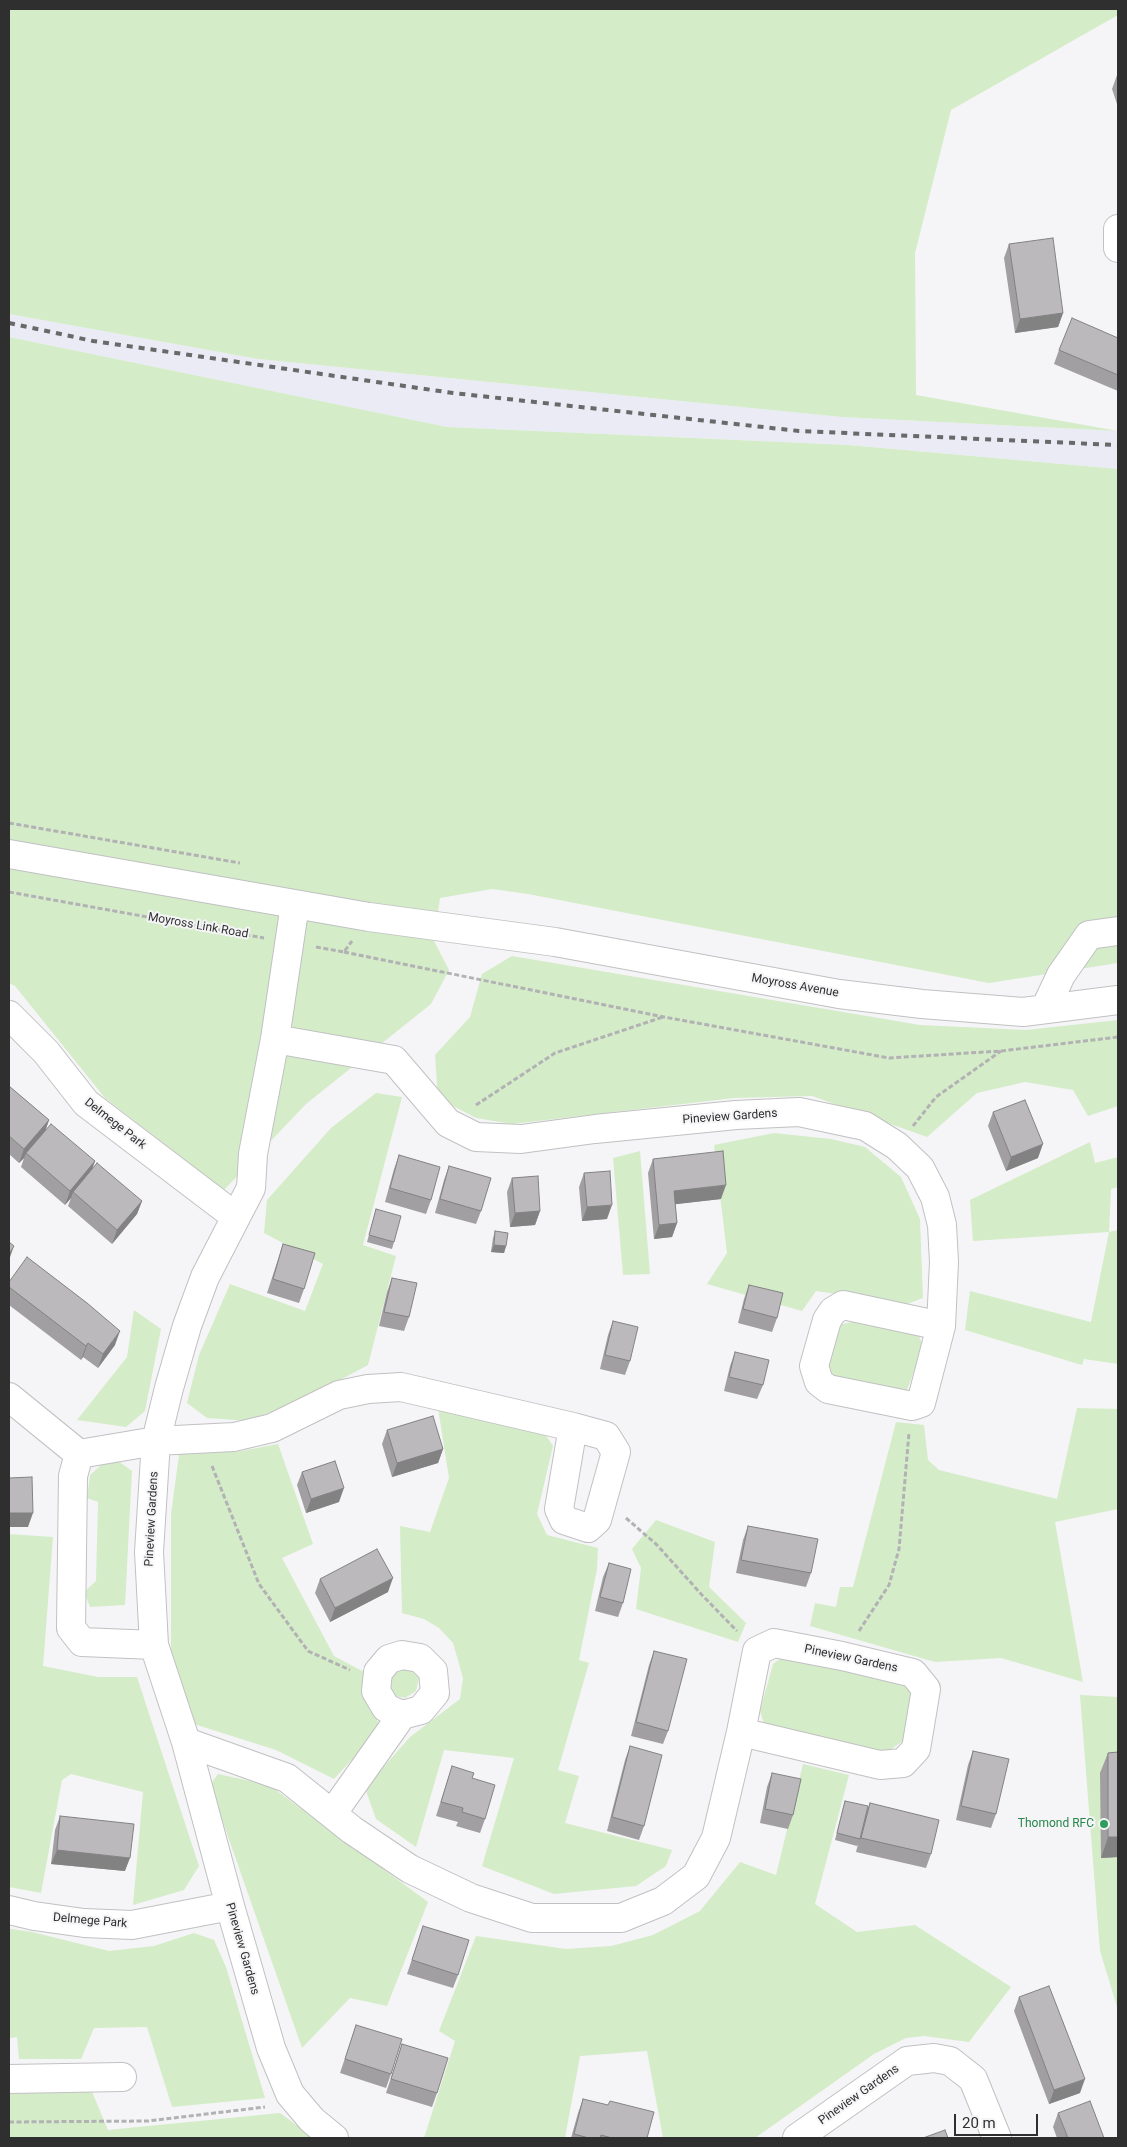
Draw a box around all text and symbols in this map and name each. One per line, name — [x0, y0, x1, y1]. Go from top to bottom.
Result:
street label: Moyross Link Road — [147, 910, 249, 942]
street label: Moyross Avenue — [750, 971, 840, 1001]
street label: Delmege Park — [81, 1095, 149, 1153]
street label: Pineview Gardens — [682, 1107, 778, 1127]
street label: Pineview Gardens — [142, 1471, 162, 1567]
street label: Pineview Gardens — [803, 1642, 899, 1676]
place label: Thomond RFC — [1018, 1817, 1094, 1831]
marker: Thomond RFC — [1098, 1818, 1110, 1830]
street label: Pineview Gardens — [222, 1901, 262, 1997]
street label: Delmege Park — [52, 1911, 128, 1931]
street label: Pineview Gardens — [816, 2062, 902, 2128]
scale bar — [957, 2104, 1041, 2136]
text: 20 m — [962, 2114, 996, 2132]

